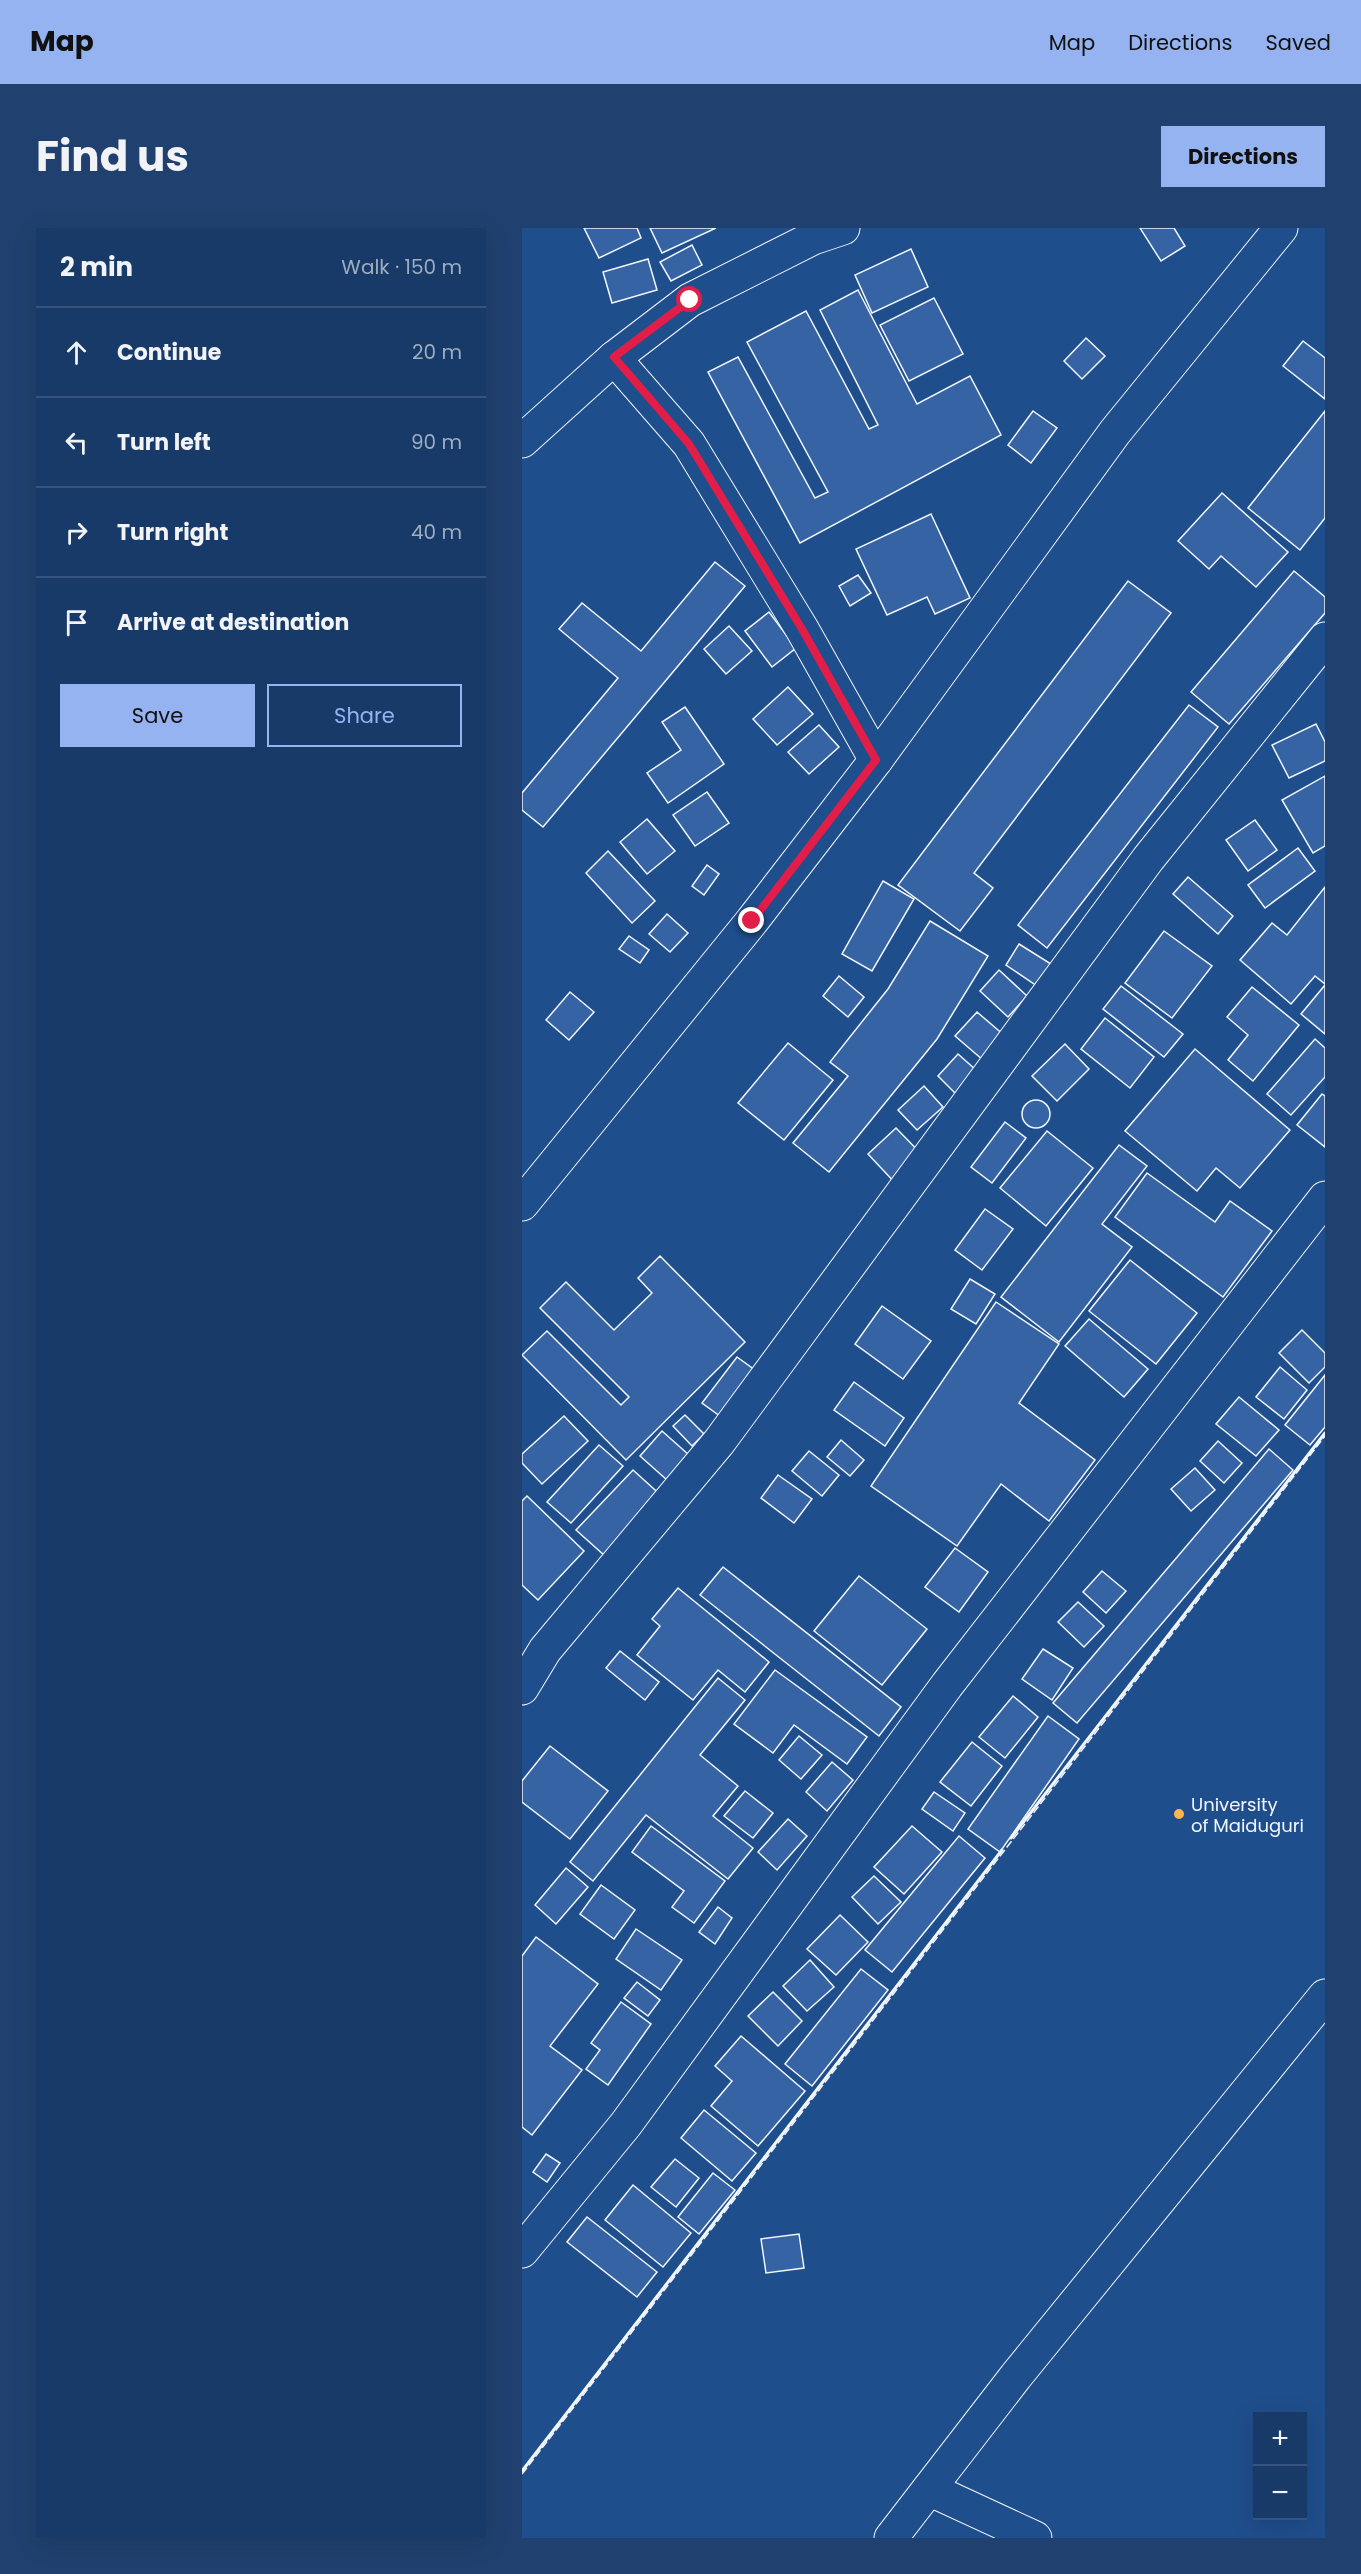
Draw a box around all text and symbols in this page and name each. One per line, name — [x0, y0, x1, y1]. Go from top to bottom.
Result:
text: Map — [30, 22, 94, 61]
text: Map — [1049, 28, 1095, 57]
text: Directions — [1128, 28, 1232, 57]
text: Saved — [1265, 28, 1331, 57]
button: Directions — [1161, 126, 1325, 187]
text: Find us — [36, 127, 189, 186]
text: 2 min — [60, 249, 133, 285]
text: Walk · 150 m — [341, 253, 462, 281]
route start — [676, 286, 702, 312]
icon: ahead — [60, 336, 93, 369]
text: Continue — [117, 337, 221, 368]
text: 20 m — [412, 338, 462, 366]
icon: left — [60, 426, 93, 459]
text: Turn left — [117, 427, 211, 458]
text: 90 m — [411, 428, 462, 456]
icon: right — [60, 516, 93, 549]
text: Turn right — [117, 517, 228, 548]
text: 40 m — [411, 518, 462, 546]
icon: arrive — [60, 606, 93, 639]
text: Arrive at destination — [117, 607, 349, 638]
button: Save — [60, 684, 255, 747]
button: Share — [267, 684, 462, 747]
route end — [738, 907, 764, 933]
place label: University of Maiduguri — [1191, 1792, 1304, 1838]
marker: University of Maiduguri — [1172, 1807, 1186, 1821]
map controls — [1253, 2412, 1307, 2520]
button: + — [1253, 2412, 1307, 2466]
button: − — [1253, 2466, 1307, 2520]

